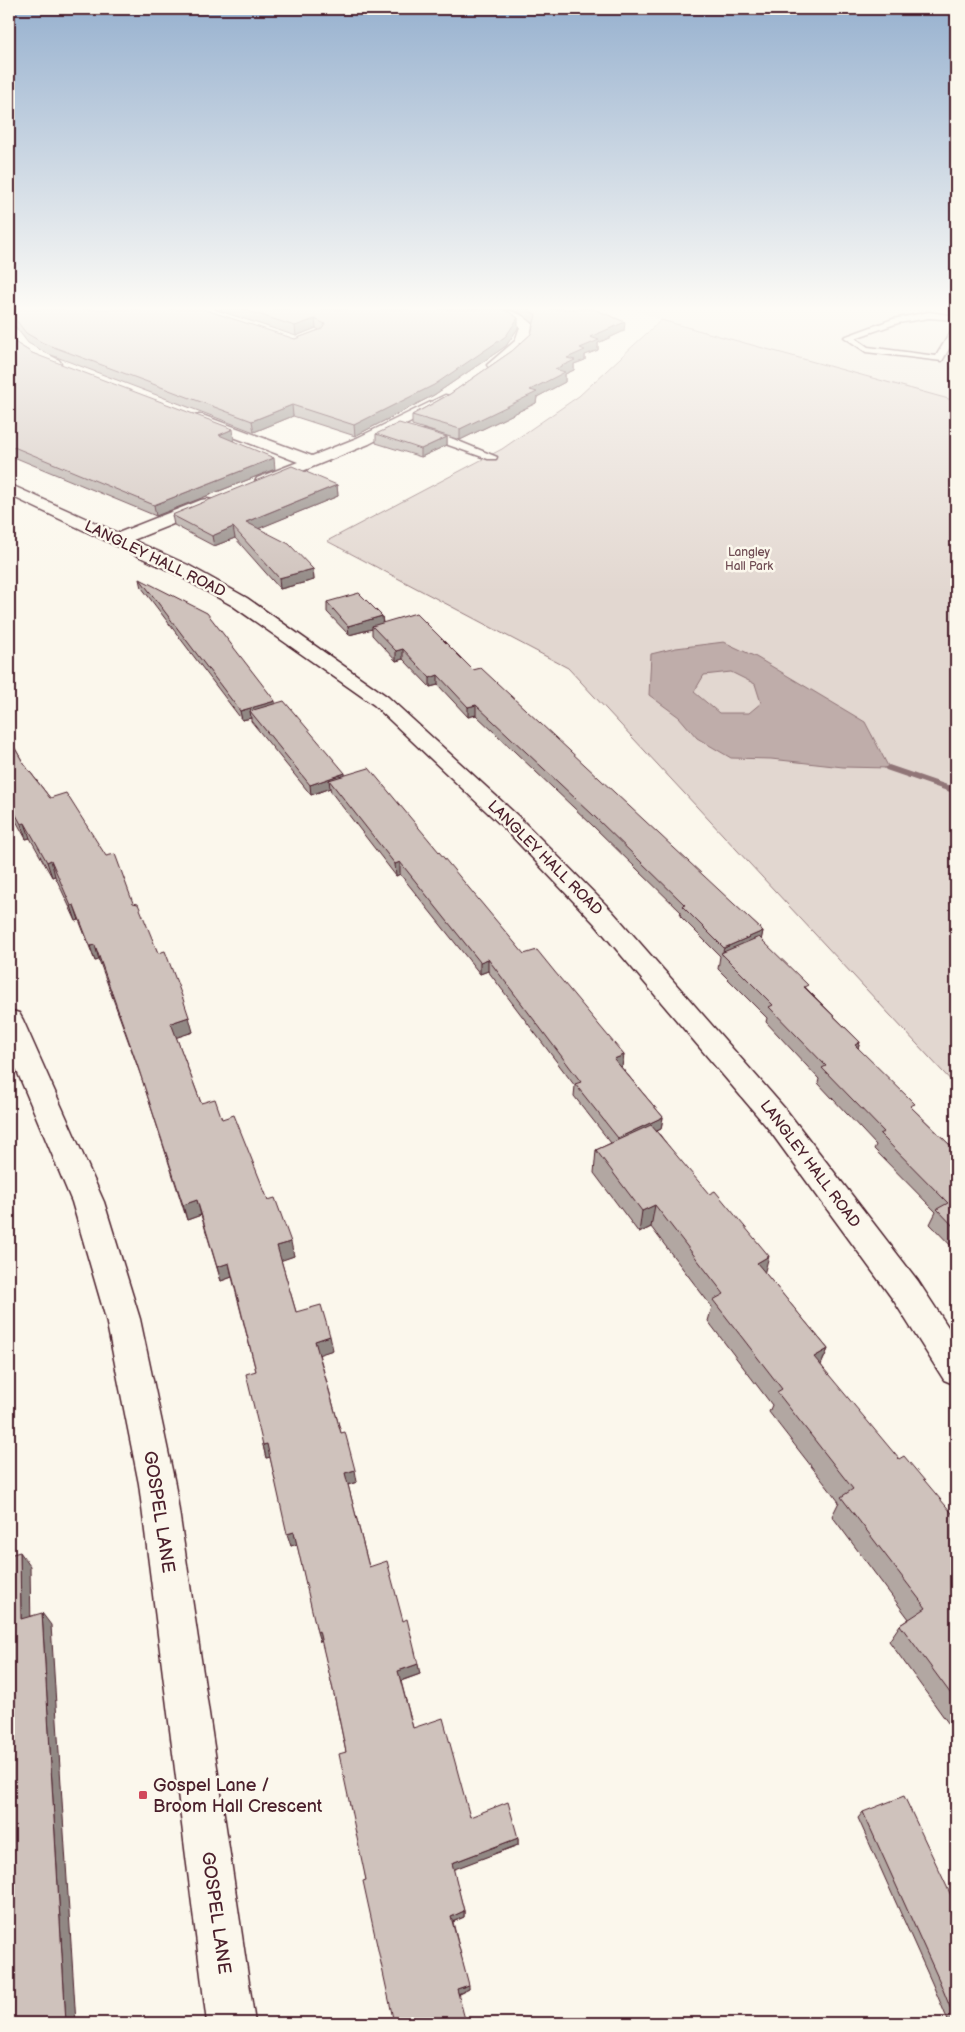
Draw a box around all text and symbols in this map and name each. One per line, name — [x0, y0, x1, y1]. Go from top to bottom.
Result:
street label: LANGLEY HALL ROAD — [81, 517, 229, 601]
park label: Langley Hall Park — [725, 545, 773, 574]
street label: LANGLEY HALL ROAD — [484, 797, 606, 919]
street label: LANGLEY HALL ROAD — [756, 1096, 864, 1232]
street label: GOSPEL LANE — [139, 1450, 179, 1575]
place label: Gospel Lane / Broom Hall Crescent — [153, 1775, 323, 1817]
marker: Gospel Lane / Broom Hall Crescent — [137, 1789, 149, 1801]
street label: GOSPEL LANE — [197, 1851, 235, 1976]

